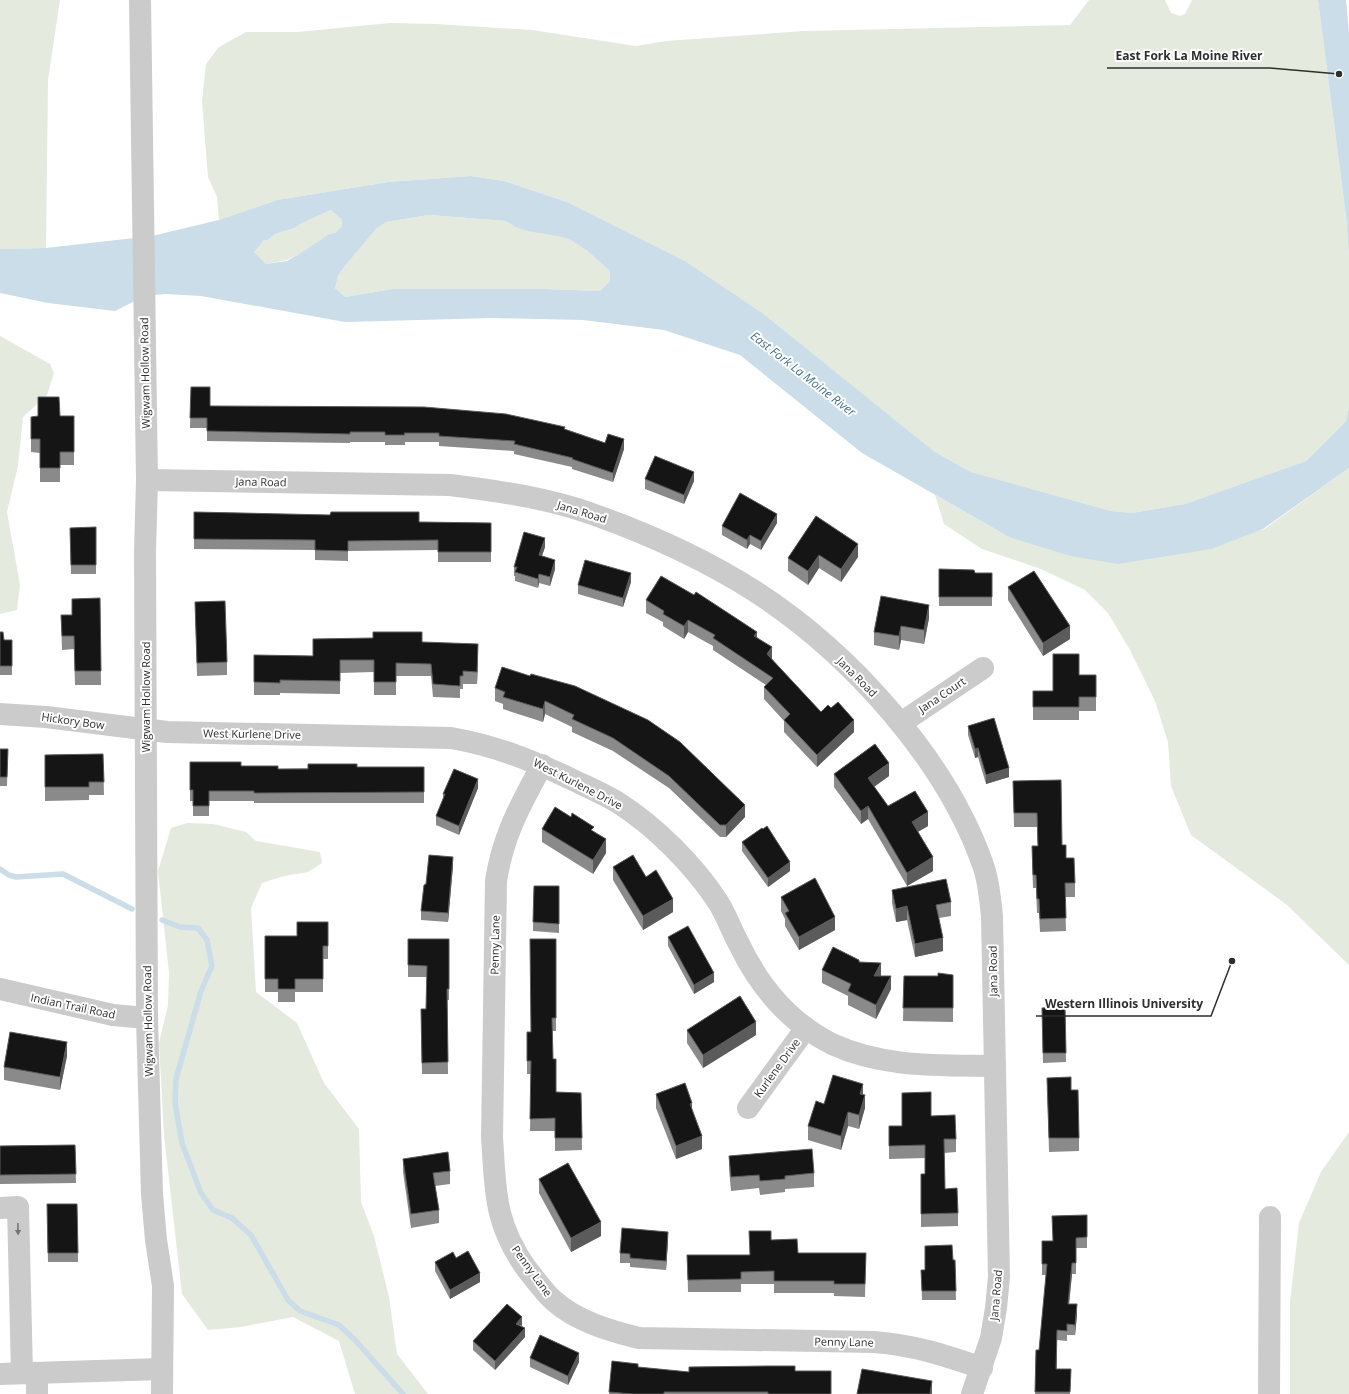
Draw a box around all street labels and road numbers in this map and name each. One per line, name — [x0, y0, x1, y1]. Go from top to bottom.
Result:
street label: Wigwam Hollow Road — [136, 317, 153, 429]
street label: Jana Road — [234, 474, 287, 489]
street label: Jana Road — [555, 497, 609, 526]
street label: Wigwam Hollow Road — [138, 641, 153, 753]
street label: Jana Road — [833, 653, 881, 700]
street label: Jana Court — [915, 673, 968, 716]
street label: Hickory Bow — [40, 709, 106, 732]
street label: West Kurlene Drive — [203, 725, 301, 742]
street label: West Kurlene Drive — [531, 755, 625, 812]
street label: Penny Lane — [486, 915, 503, 975]
street label: Jana Road — [985, 945, 1000, 998]
street label: Wigwam Hollow Road — [139, 965, 156, 1077]
street label: Indian Trail Road — [29, 989, 117, 1022]
street label: Kurlene Drive — [750, 1035, 803, 1100]
street label: Penny Lane — [509, 1242, 556, 1299]
street label: Jana Road — [986, 1269, 1005, 1322]
street label: Penny Lane — [814, 1333, 874, 1350]

